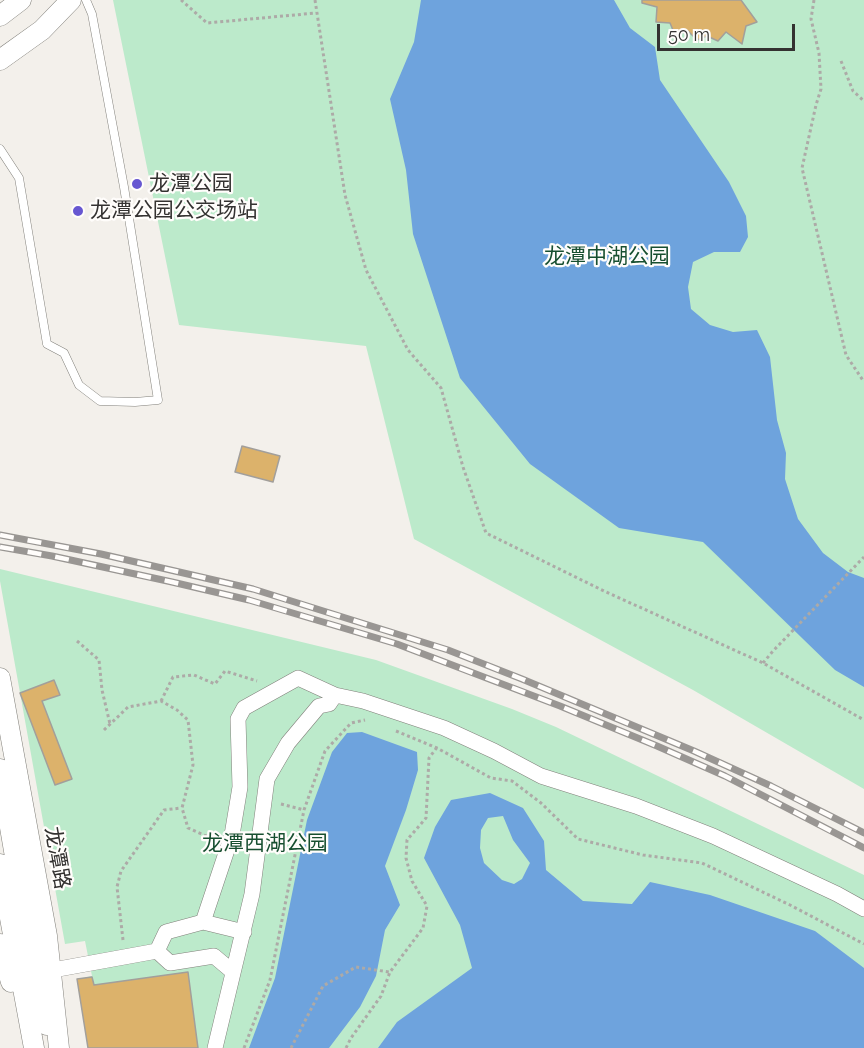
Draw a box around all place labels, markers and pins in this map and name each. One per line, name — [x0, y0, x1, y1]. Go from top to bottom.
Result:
place label: 龙潭公园 — [149, 171, 233, 197]
marker: 龙潭公园 — [130, 177, 144, 191]
place label: 龙潭公园公交场站 — [90, 198, 258, 224]
marker: 龙潭公园公交场站 — [71, 204, 85, 218]

